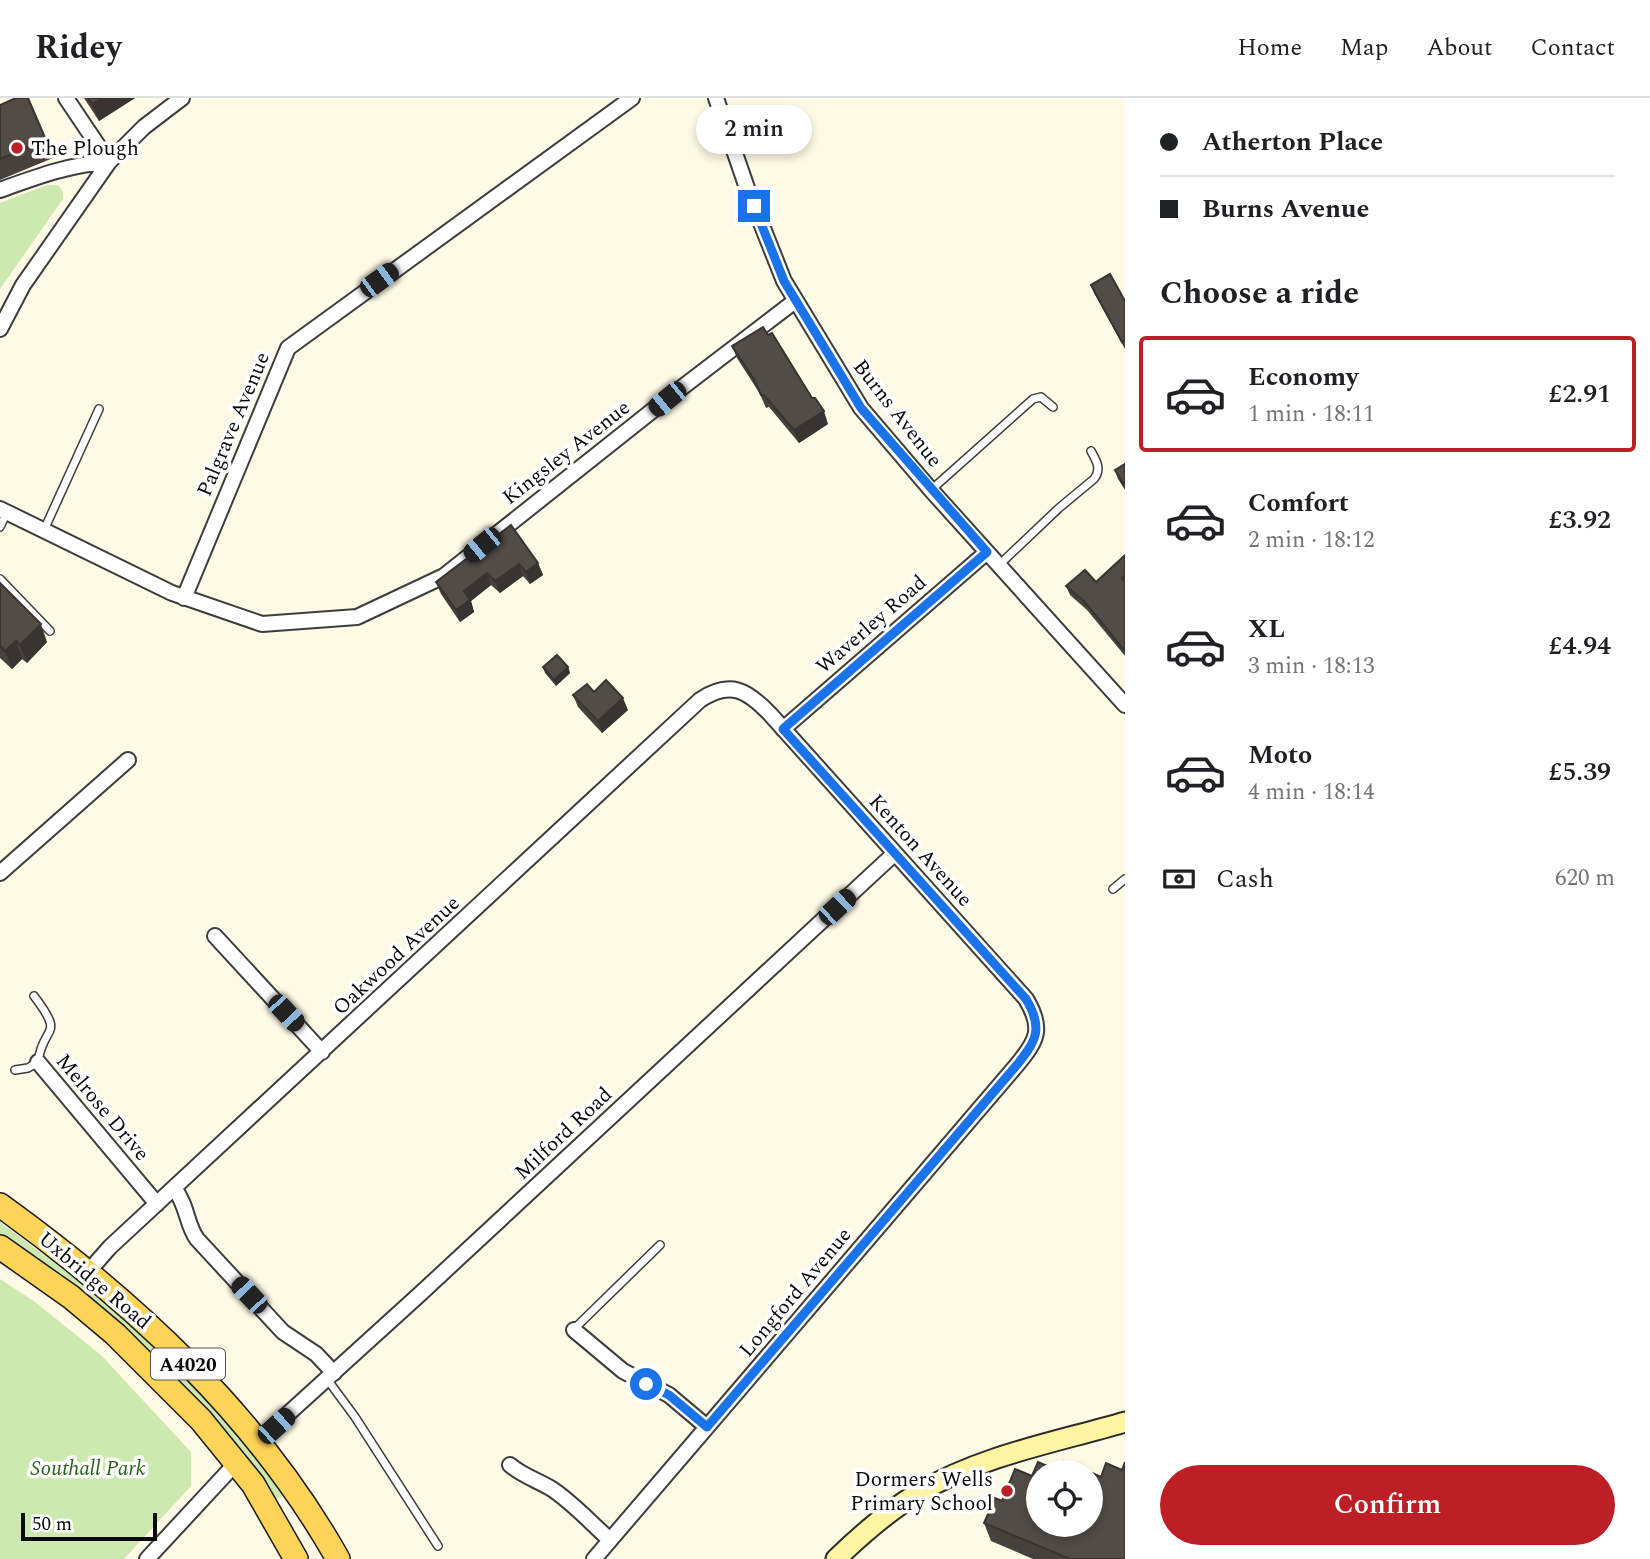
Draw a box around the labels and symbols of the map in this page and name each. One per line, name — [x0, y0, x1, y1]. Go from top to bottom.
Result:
callout: 2 min — [696, 105, 812, 154]
place label: The Plough — [31, 133, 139, 165]
marker: The Plough — [9, 140, 25, 156]
route end — [738, 190, 770, 222]
car — [356, 259, 403, 301]
street label: Palgrave Avenue — [189, 347, 279, 502]
street label: Burns Avenue — [845, 353, 950, 475]
car — [645, 378, 690, 420]
street label: Kingsley Avenue — [496, 392, 638, 513]
car — [460, 524, 505, 566]
street label: Waverley Road — [809, 567, 934, 682]
street label: Kenton Avenue — [861, 787, 980, 914]
car — [815, 885, 860, 929]
street label: Oakwood Avenue — [326, 888, 468, 1023]
car — [264, 990, 309, 1036]
street label: Melrose Drive — [48, 1047, 157, 1169]
street label: Milford Road — [507, 1080, 620, 1188]
street label: Longford Avenue — [732, 1221, 860, 1365]
street label: Uxbridge Road — [31, 1224, 158, 1338]
car — [227, 1272, 272, 1318]
road number: A4020 — [151, 1348, 225, 1380]
route start — [630, 1368, 662, 1400]
car — [254, 1404, 299, 1448]
park label: Southall Park — [30, 1453, 146, 1485]
place label: Dormers Wells Primary School — [850, 1464, 993, 1520]
marker: Dormers Wells Primary School — [999, 1483, 1015, 1499]
scale bar — [21, 1510, 158, 1542]

